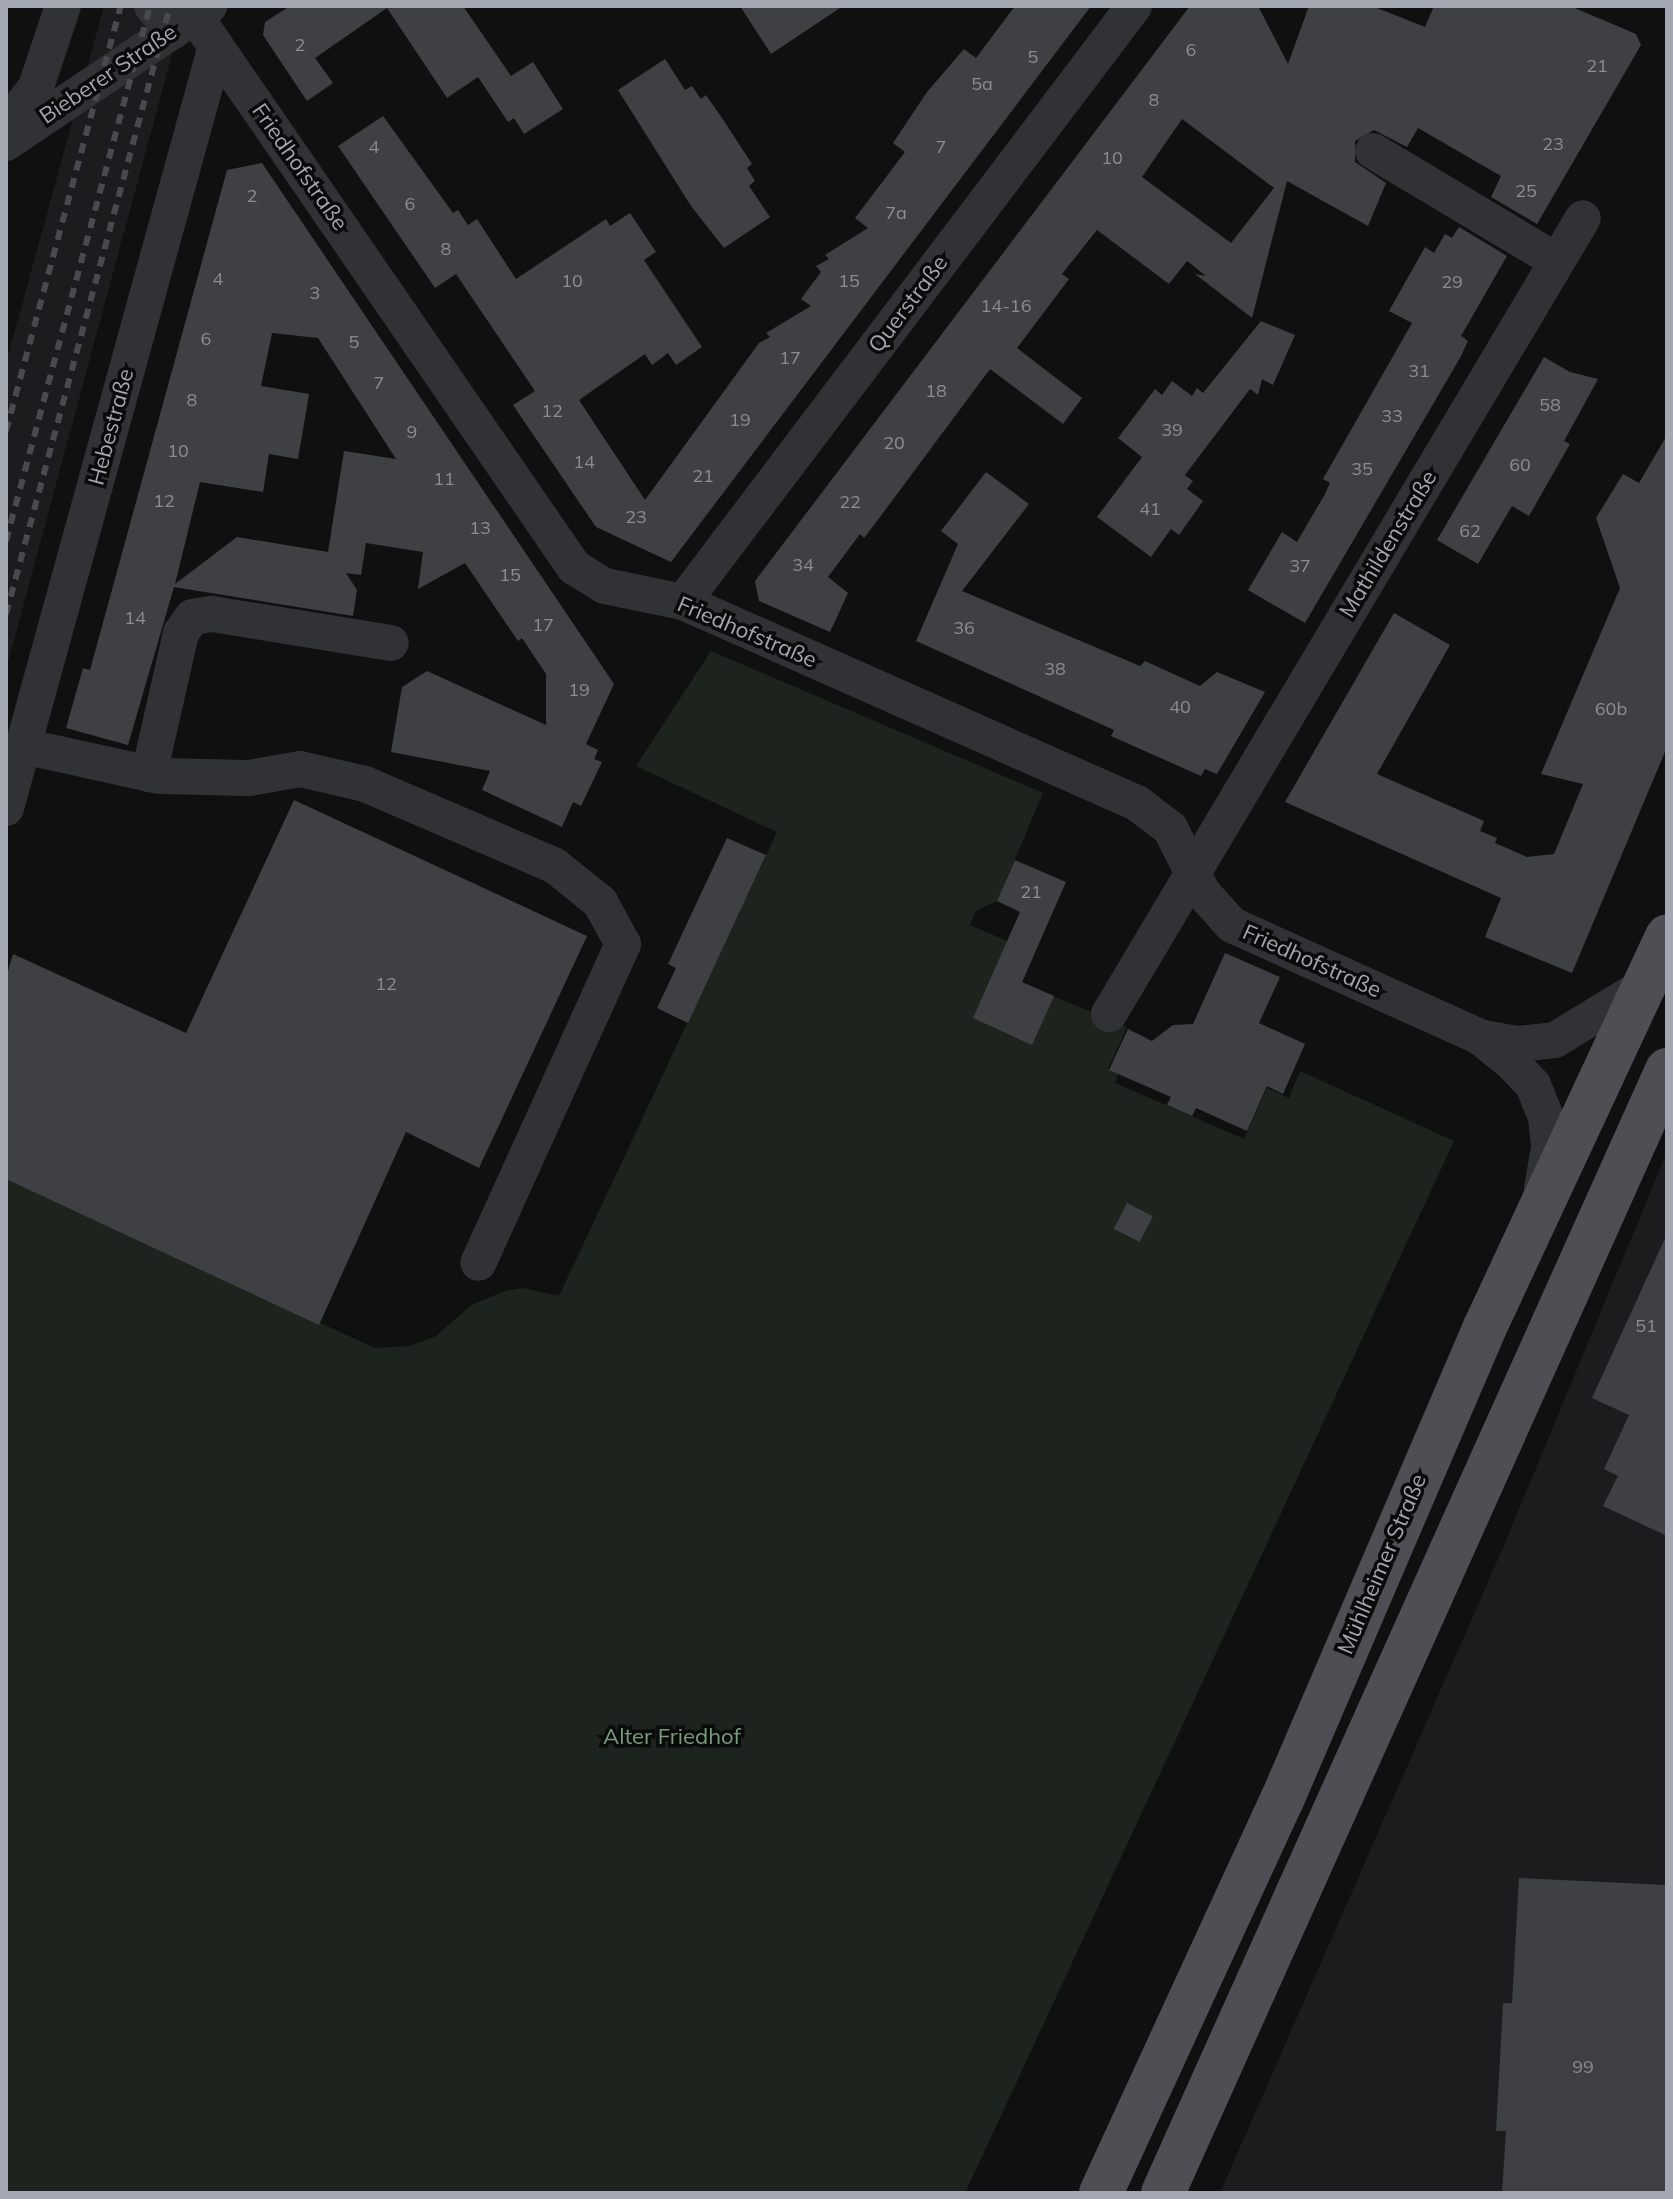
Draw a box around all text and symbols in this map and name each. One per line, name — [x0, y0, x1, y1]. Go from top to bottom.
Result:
street label: Bieberer Straße — [35, 19, 181, 129]
house number: 2 — [295, 34, 305, 56]
house number: 6 — [1186, 39, 1196, 61]
house number: 5 — [1028, 46, 1038, 68]
house number: 21 — [1586, 55, 1608, 77]
house number: 5a — [971, 73, 993, 95]
house number: 8 — [1149, 89, 1159, 111]
street label: Friedhofstraße — [247, 99, 353, 235]
house number: 23 — [1542, 133, 1564, 155]
house number: 4 — [369, 136, 379, 158]
house number: 7 — [936, 136, 946, 158]
house number: 10 — [1101, 147, 1123, 169]
house number: 25 — [1515, 180, 1537, 202]
house number: 2 — [247, 185, 257, 207]
house number: 6 — [405, 193, 415, 215]
house number: 7a — [885, 202, 907, 224]
house number: 8 — [441, 238, 451, 260]
street label: Querstraße — [863, 250, 953, 358]
house number: 4 — [213, 268, 223, 290]
house number: 10 — [561, 270, 583, 292]
house number: 15 — [838, 270, 860, 292]
house number: 29 — [1441, 271, 1463, 293]
house number: 3 — [310, 282, 320, 304]
house number: 14-16 — [981, 295, 1031, 317]
house number: 6 — [201, 328, 211, 350]
house number: 5 — [349, 331, 359, 353]
house number: 17 — [779, 347, 801, 369]
house number: 31 — [1408, 360, 1430, 382]
street label: Hebestraße — [83, 366, 139, 488]
house number: 7 — [374, 372, 384, 394]
house number: 18 — [925, 380, 947, 402]
house number: 8 — [187, 389, 197, 411]
house number: 58 — [1539, 394, 1561, 416]
house number: 12 — [541, 400, 563, 422]
house number: 33 — [1381, 405, 1403, 427]
house number: 19 — [729, 409, 751, 431]
house number: 39 — [1161, 419, 1183, 441]
house number: 9 — [407, 421, 417, 443]
house number: 20 — [883, 432, 905, 454]
house number: 10 — [167, 440, 189, 462]
house number: 14 — [573, 451, 595, 473]
house number: 60 — [1509, 454, 1531, 476]
house number: 35 — [1351, 458, 1373, 480]
house number: 21 — [692, 465, 714, 487]
street label: Mathildenstraße — [1334, 466, 1442, 622]
house number: 11 — [433, 468, 455, 490]
house number: 12 — [153, 490, 175, 512]
house number: 22 — [839, 491, 861, 513]
house number: 41 — [1139, 498, 1161, 520]
house number: 23 — [625, 506, 647, 528]
house number: 13 — [469, 517, 491, 539]
house number: 62 — [1459, 520, 1481, 542]
house number: 34 — [792, 554, 814, 576]
house number: 37 — [1289, 555, 1311, 577]
house number: 15 — [499, 564, 521, 586]
street label: Friedhofstraße — [673, 591, 821, 673]
house number: 14 — [124, 607, 146, 629]
house number: 17 — [532, 614, 554, 636]
house number: 36 — [953, 617, 975, 639]
house number: 38 — [1044, 658, 1066, 680]
house number: 19 — [568, 679, 590, 701]
house number: 40 — [1169, 696, 1191, 718]
house number: 60b — [1595, 698, 1627, 720]
house number: 21 — [1020, 881, 1042, 903]
street label: Friedhofstraße — [1239, 919, 1385, 1003]
house number: 12 — [375, 973, 397, 995]
house number: 51 — [1635, 1315, 1657, 1337]
street label: Mühlheimer Straße — [1332, 1470, 1432, 1658]
park label: Alter Friedhof — [603, 1724, 741, 1750]
house number: 99 — [1572, 2056, 1594, 2078]

